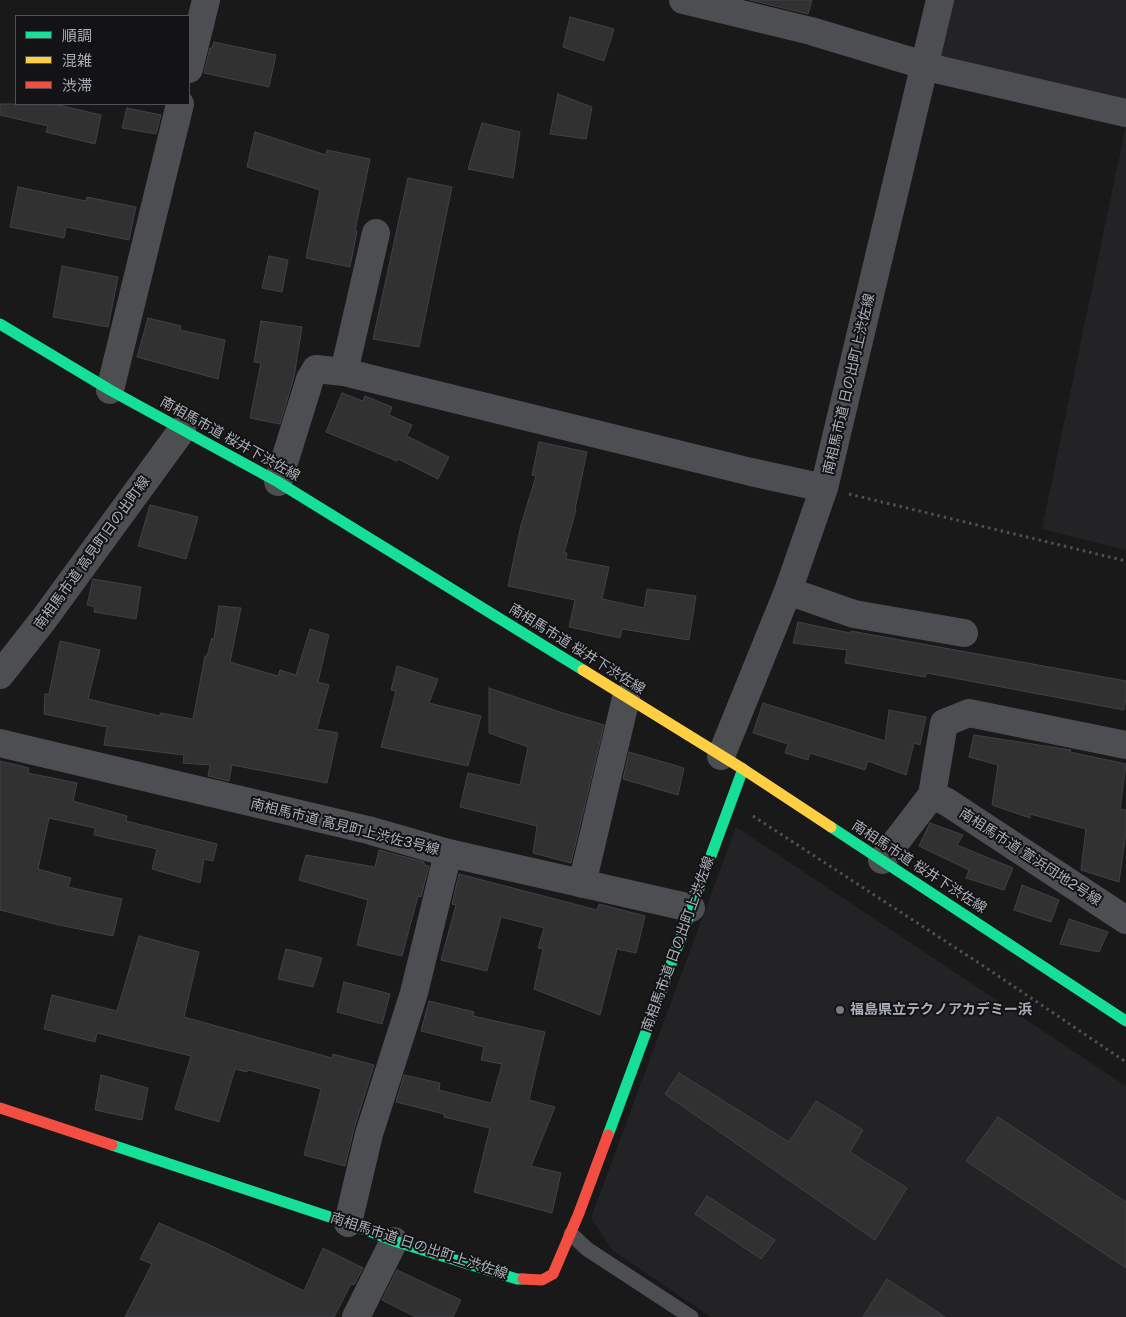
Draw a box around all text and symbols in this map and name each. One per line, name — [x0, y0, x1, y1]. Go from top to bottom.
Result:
legend — [15, 15, 190, 105]
text: 順調 — [62, 27, 92, 44]
text: 混雑 — [62, 52, 92, 69]
text: 渋滞 — [62, 77, 92, 94]
street label: 南相馬市道 日の出町上渋佐線 — [820, 292, 878, 476]
street label: 南相馬市道 桜井下渋佐線 — [157, 393, 303, 485]
street label: 南相馬市道 高見町日の出町線 — [31, 473, 153, 633]
street label: 南相馬市道 桜井下渋佐線 — [506, 600, 648, 698]
street label: 南相馬市道 高見町上渋佐3号線 — [249, 795, 441, 859]
street label: 南相馬市道 萱浜団地2号線 — [956, 805, 1104, 909]
street label: 南相馬市道 桜井下渋佐線 — [848, 817, 990, 917]
street label: 南相馬市道 日の出町上渋佐線 — [638, 854, 718, 1034]
place label: 福島県立テクノアカデミー浜 — [850, 1002, 1032, 1018]
marker: 福島県立テクノアカデミー浜 — [834, 1004, 846, 1016]
street label: 南相馬市道 日の出町上渋佐線 — [328, 1209, 510, 1283]

